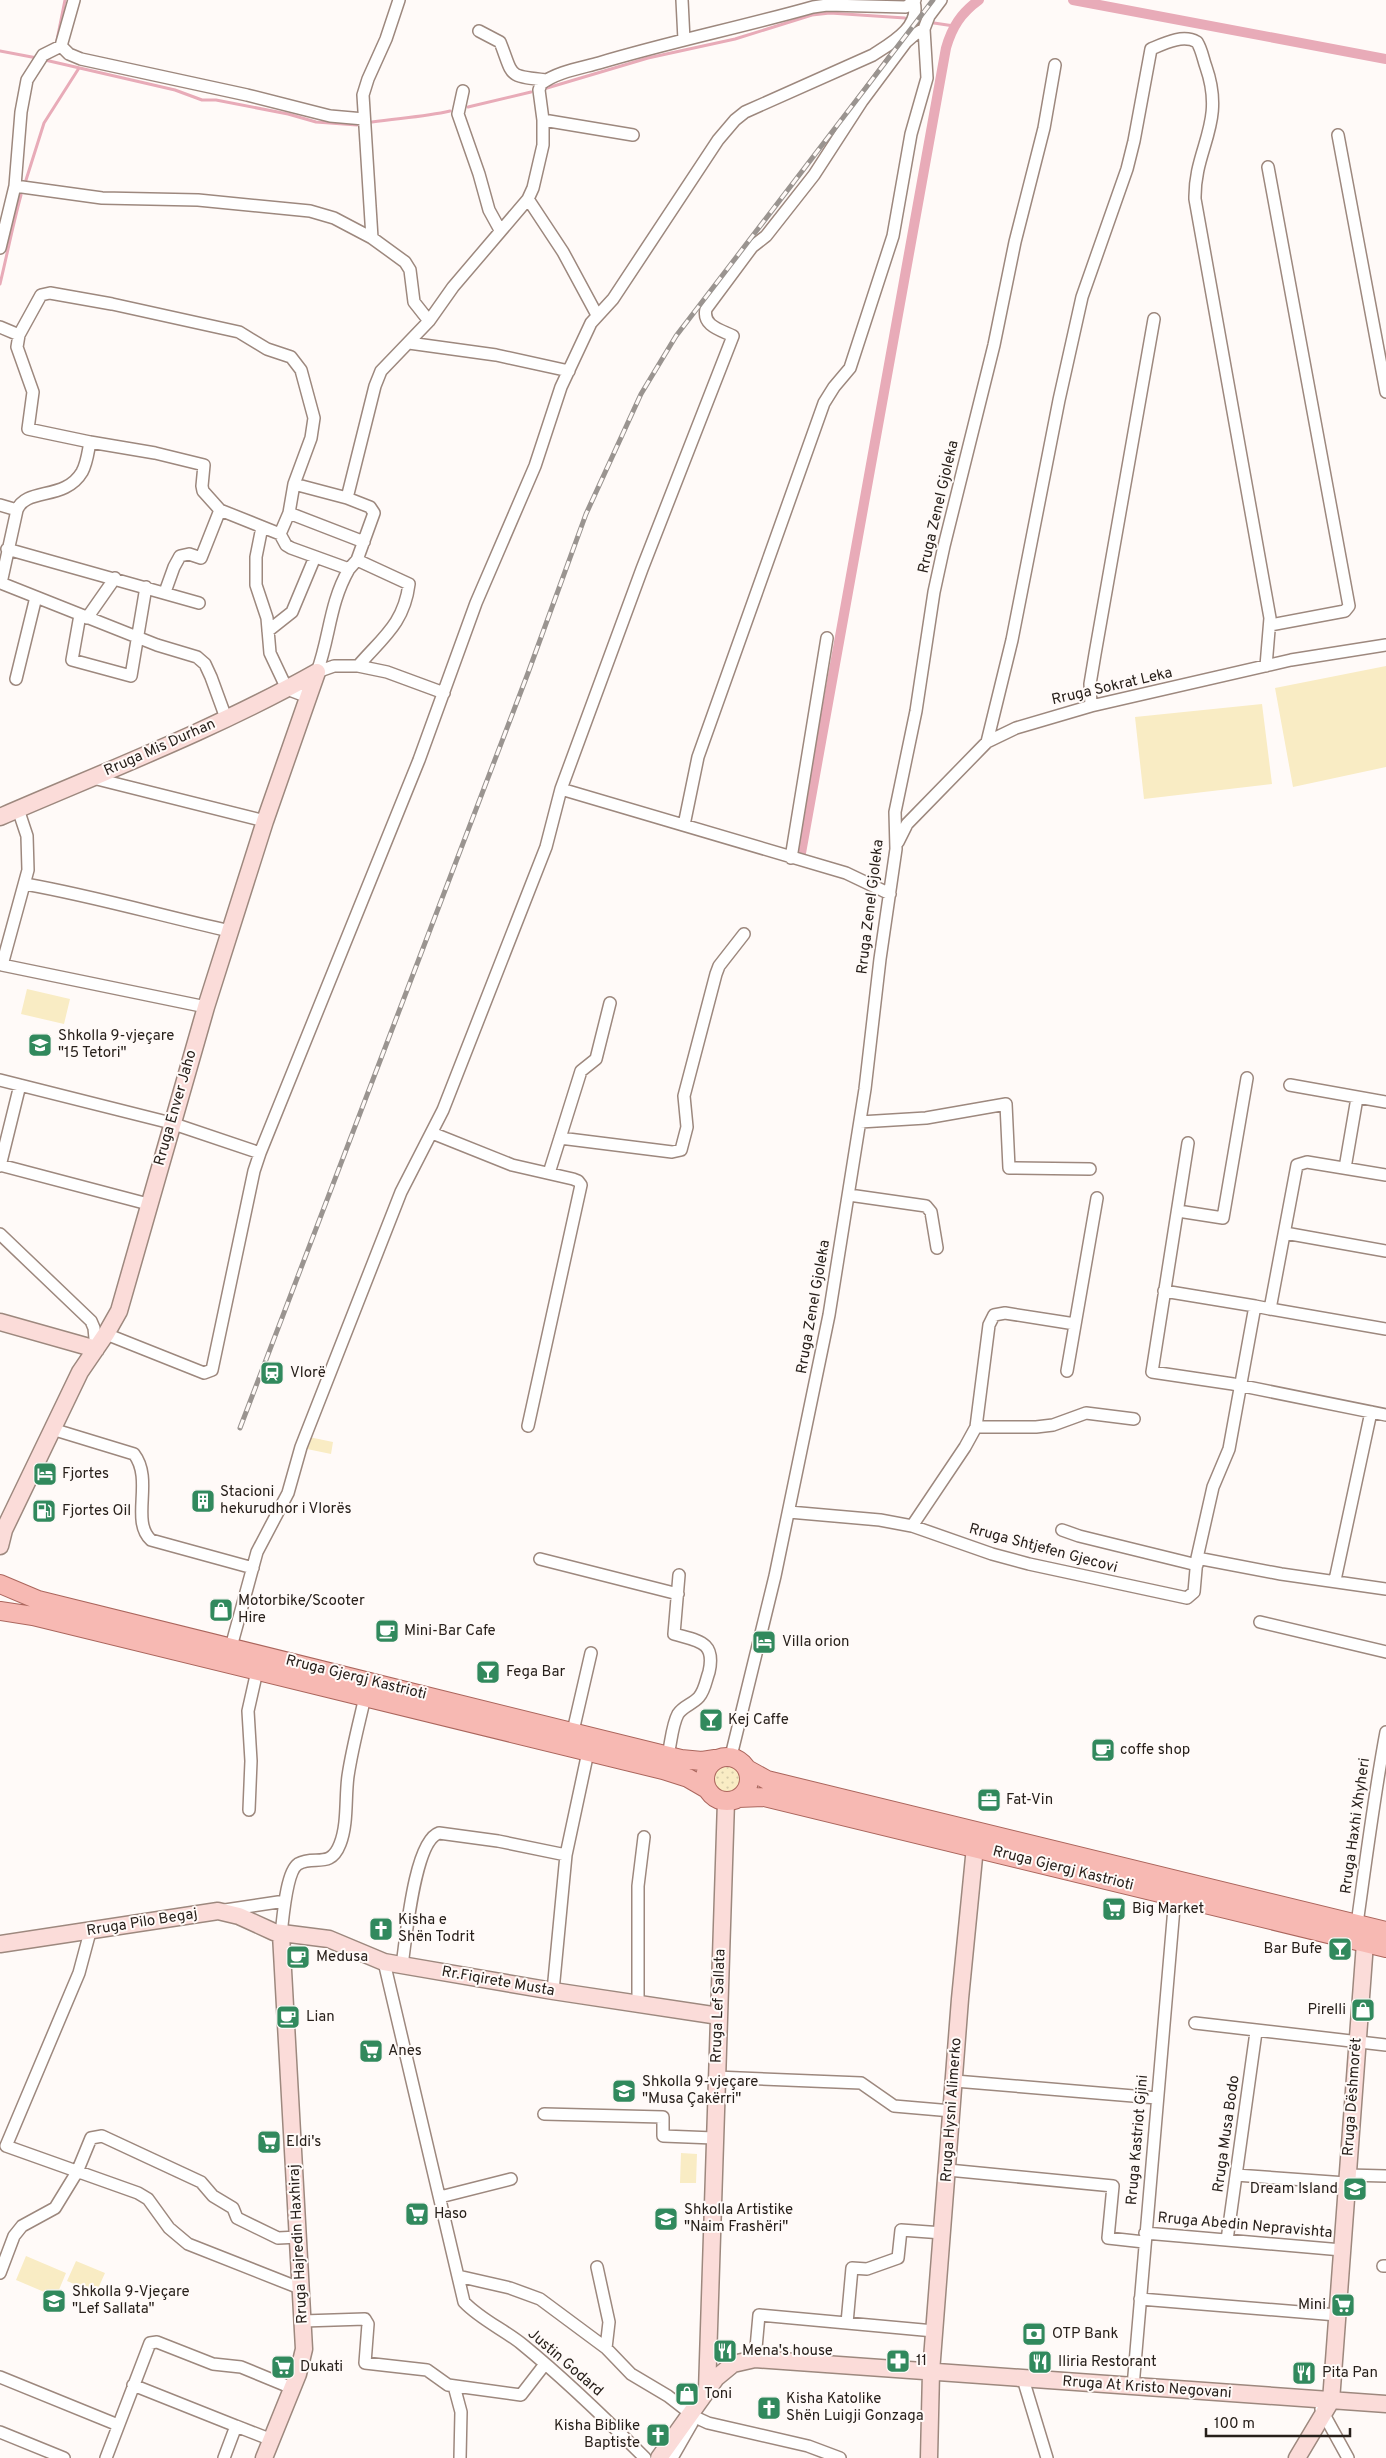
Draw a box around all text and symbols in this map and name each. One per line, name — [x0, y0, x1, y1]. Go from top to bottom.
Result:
street label: Rruga Zenel Gjoleka — [914, 439, 964, 575]
street label: Rruga Sokrat Leka — [1050, 664, 1174, 710]
street label: Rruga Mis Durhan — [101, 715, 219, 781]
street label: Rruga Zenel Gjoleka — [853, 838, 889, 976]
place label: Shkolla 9-vjeçare "15 Tetori" — [58, 1027, 174, 1063]
school or university icon: Shkolla 9-vjeçare "15 Tetori" — [27, 1032, 53, 1058]
street label: Rruga Enver Jaho — [150, 1048, 202, 1168]
street label: Rruga Zenel Gjoleka — [793, 1238, 835, 1376]
station icon: Vlorë — [259, 1360, 285, 1386]
place label: Vlorë — [290, 1364, 326, 1383]
hotel icon: Fjortes — [32, 1461, 58, 1487]
place label: Fjortes — [62, 1465, 109, 1484]
place label: Stacioni hekurudhor i Vlorës — [220, 1483, 352, 1519]
building icon: Stacioni hekurudhor i Vlorës — [190, 1488, 216, 1514]
fuel station icon: Fjortes Oil — [31, 1498, 57, 1524]
place label: Fjortes Oil — [62, 1502, 131, 1521]
street label: Rruga Shtjefen Gjecovi — [967, 1520, 1119, 1578]
place label: Motorbike/Scooter Hire — [238, 1592, 365, 1628]
shop icon: Motorbike/Scooter Hire — [208, 1597, 234, 1623]
cafe icon: Mini-Bar Cafe — [374, 1618, 400, 1644]
place label: Mini-Bar Cafe — [404, 1622, 496, 1641]
hotel icon: Villa orion — [751, 1629, 777, 1655]
place label: Villa orion — [782, 1633, 849, 1652]
street label: Rruga Gjergj Kastrioti — [284, 1651, 428, 1705]
bar icon: Fega Bar — [475, 1659, 501, 1685]
place label: Fega Bar — [506, 1663, 566, 1682]
bar icon: Kej Caffe — [698, 1707, 724, 1733]
place label: Kej Caffe — [728, 1711, 789, 1730]
cafe icon: coffe shop — [1090, 1737, 1116, 1763]
place label: coffe shop — [1120, 1741, 1190, 1760]
street label: Rruga Haxhi Xhyheri — [1337, 1757, 1375, 1895]
office icon: Fat-Vin — [976, 1787, 1002, 1813]
place label: Fat-Vin — [1006, 1791, 1053, 1810]
street label: Rruga Gjergj Kastrioti — [991, 1842, 1135, 1896]
supermarket icon: Big Market — [1101, 1896, 1127, 1922]
place label: Big Market — [1132, 1900, 1204, 1919]
street label: Rruga Pilo Begaj — [85, 1905, 199, 1941]
place label: Kisha e Shën Todrit — [398, 1911, 475, 1947]
church icon: Kisha e Shën Todrit — [368, 1916, 394, 1942]
bar icon: Bar Bufe — [1327, 1936, 1353, 1962]
place label: Bar Bufe — [1264, 1940, 1322, 1959]
cafe icon: Medusa — [285, 1944, 311, 1970]
place label: Medusa — [316, 1948, 368, 1967]
street label: Rruga Lef Sallata — [708, 1948, 730, 2064]
street label: Rr.Fiqirete Musta — [440, 1963, 556, 2001]
shop icon: Pirelli — [1350, 1997, 1376, 2023]
place label: Pirelli — [1308, 2001, 1346, 2020]
cafe icon: Lian — [275, 2004, 301, 2030]
place label: Lian — [306, 2008, 335, 2027]
street label: Rruga Hysni Alimerko — [937, 2037, 967, 2183]
street label: Rruga Dëshmorët — [1339, 2037, 1367, 2157]
supermarket icon: Anes — [358, 2038, 384, 2064]
place label: Anes — [388, 2042, 422, 2061]
place label: Shkolla 9-vjeçare "Musa Çakërri" — [642, 2073, 758, 2109]
street label: Rruga Kastriot Gjini — [1123, 2074, 1153, 2206]
street label: Rruga Musa Bodo — [1209, 2074, 1245, 2194]
school or university icon: Shkolla 9-vjeçare "Musa Çakërri" — [611, 2078, 637, 2104]
supermarket icon: Eldi's — [256, 2129, 282, 2155]
place label: Eldi's — [286, 2133, 321, 2152]
street label: Rruga Hajredin Haxhiraj — [285, 2164, 313, 2324]
school or university icon: Dream Island — [1342, 2176, 1368, 2202]
place label: Dream Island — [1250, 2180, 1338, 2199]
supermarket icon: Haso — [404, 2201, 430, 2227]
place label: Shkolla Artistike "Naim Frashëri" — [684, 2201, 793, 2237]
place label: Haso — [434, 2205, 467, 2224]
school or university icon: Shkolla Artistike "Naim Frashëri" — [653, 2206, 679, 2232]
street label: Rruga Abedin Nepravishta — [1157, 2209, 1333, 2243]
place label: Shkolla 9-Vjeçare "Lef Sallata" — [72, 2283, 190, 2319]
school or university icon: Shkolla 9-Vjeçare "Lef Sallata" — [41, 2288, 67, 2314]
supermarket icon: Mini — [1330, 2292, 1356, 2318]
place label: Mini — [1298, 2296, 1326, 2315]
bank icon: OTP Bank — [1021, 2321, 1047, 2347]
street label: Justin Godard — [523, 2325, 607, 2401]
place label: OTP Bank — [1052, 2325, 1118, 2344]
restaurant icon: Mena's house — [712, 2338, 738, 2364]
place label: Mena's house — [742, 2342, 833, 2361]
pharmacy icon: 11 — [885, 2348, 911, 2374]
restaurant icon: Iliria Restorant — [1027, 2349, 1053, 2375]
place label: 11 — [916, 2352, 927, 2371]
place label: Iliria Restorant — [1058, 2353, 1157, 2372]
supermarket icon: Dukati — [270, 2354, 296, 2380]
place label: Dukati — [300, 2358, 343, 2377]
restaurant icon: Pita Pan — [1291, 2360, 1317, 2386]
place label: Pita Pan — [1322, 2364, 1378, 2383]
street label: Rruga At Kristo Negovani — [1062, 2373, 1232, 2403]
shop icon: Toni — [674, 2381, 700, 2407]
place label: Toni — [704, 2385, 732, 2404]
place label: Kisha Katolike Shën Luigji Gonzaga — [786, 2390, 924, 2426]
church icon: Kisha Katolike Shën Luigji Gonzaga — [756, 2395, 782, 2421]
scale bar — [1206, 2406, 1350, 2438]
text: 100 m — [1214, 2415, 1255, 2434]
place label: Kisha Biblike Baptiste — [554, 2417, 640, 2453]
church icon: Kisha Biblike Baptiste — [645, 2422, 671, 2448]

